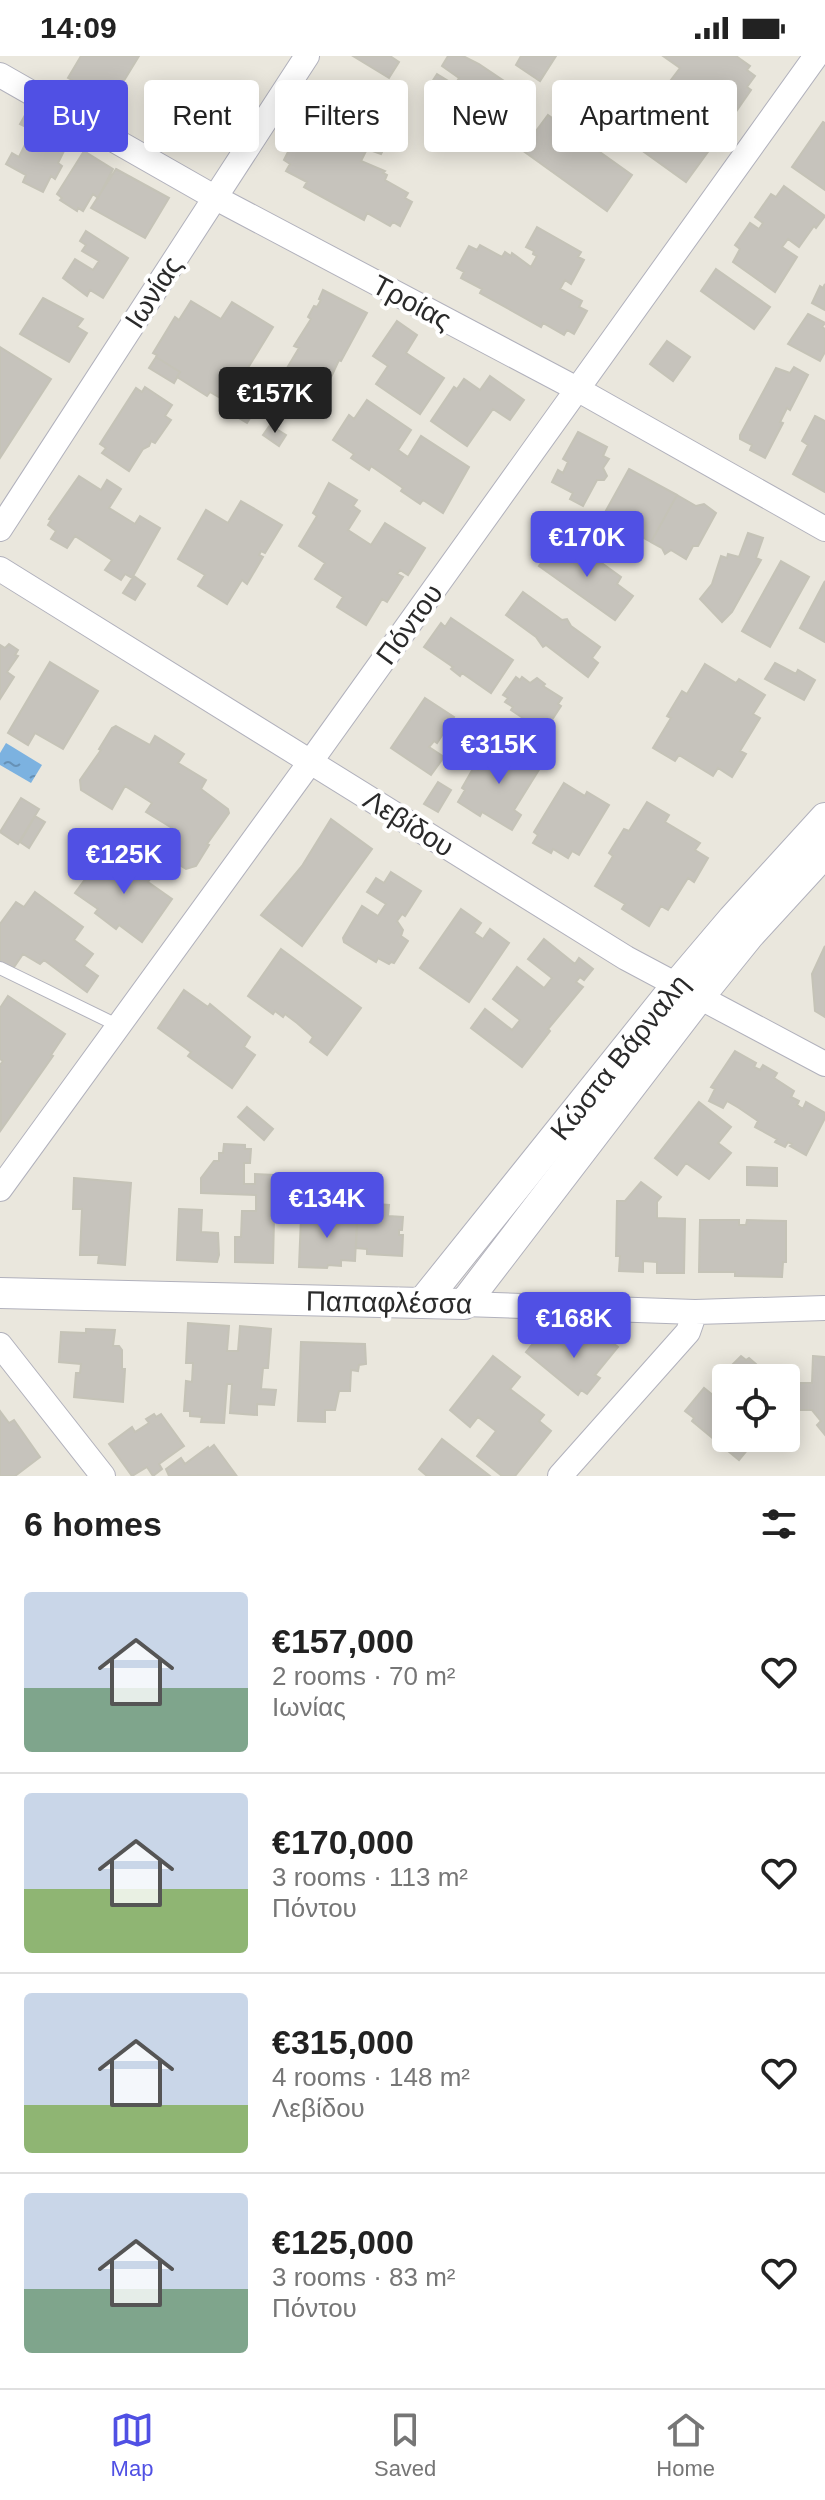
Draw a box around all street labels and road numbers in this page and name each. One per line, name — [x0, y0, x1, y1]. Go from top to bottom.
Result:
street label: Ιωνίας — [119, 250, 188, 334]
street label: Τροίας — [367, 269, 456, 336]
street label: Πόντου — [370, 578, 449, 670]
street label: Λεβίδου — [358, 784, 459, 863]
street label: Κώστα Βάρναλη — [544, 968, 695, 1146]
street label: Παπαφλέσσα — [306, 1286, 472, 1319]

